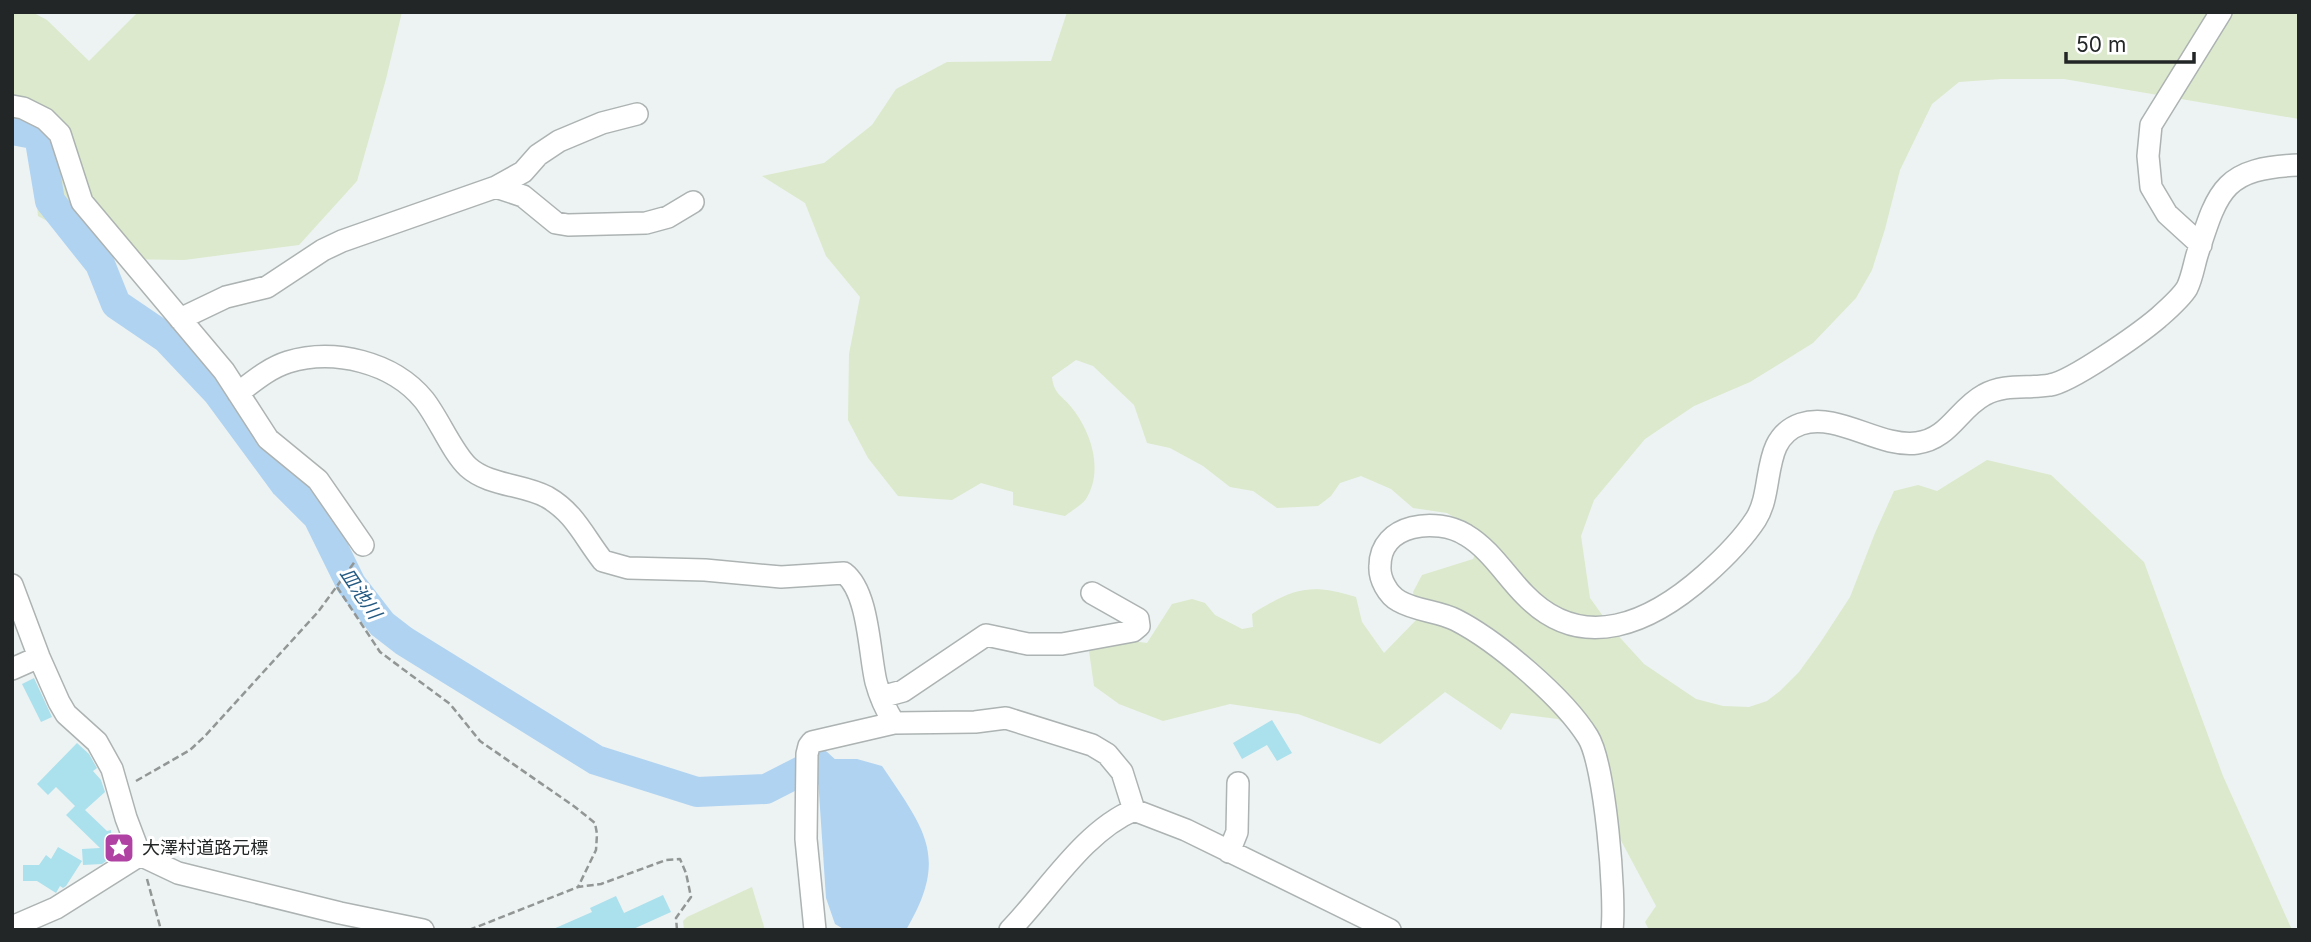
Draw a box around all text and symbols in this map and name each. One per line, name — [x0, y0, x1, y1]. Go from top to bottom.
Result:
scale bar — [2066, 21, 2194, 65]
text: 50 m — [2076, 32, 2126, 57]
water label: 皿池川 — [335, 563, 387, 625]
place icon: 大澤村道路元標 — [102, 831, 136, 865]
place label: 大澤村道路元標 — [142, 837, 268, 858]

